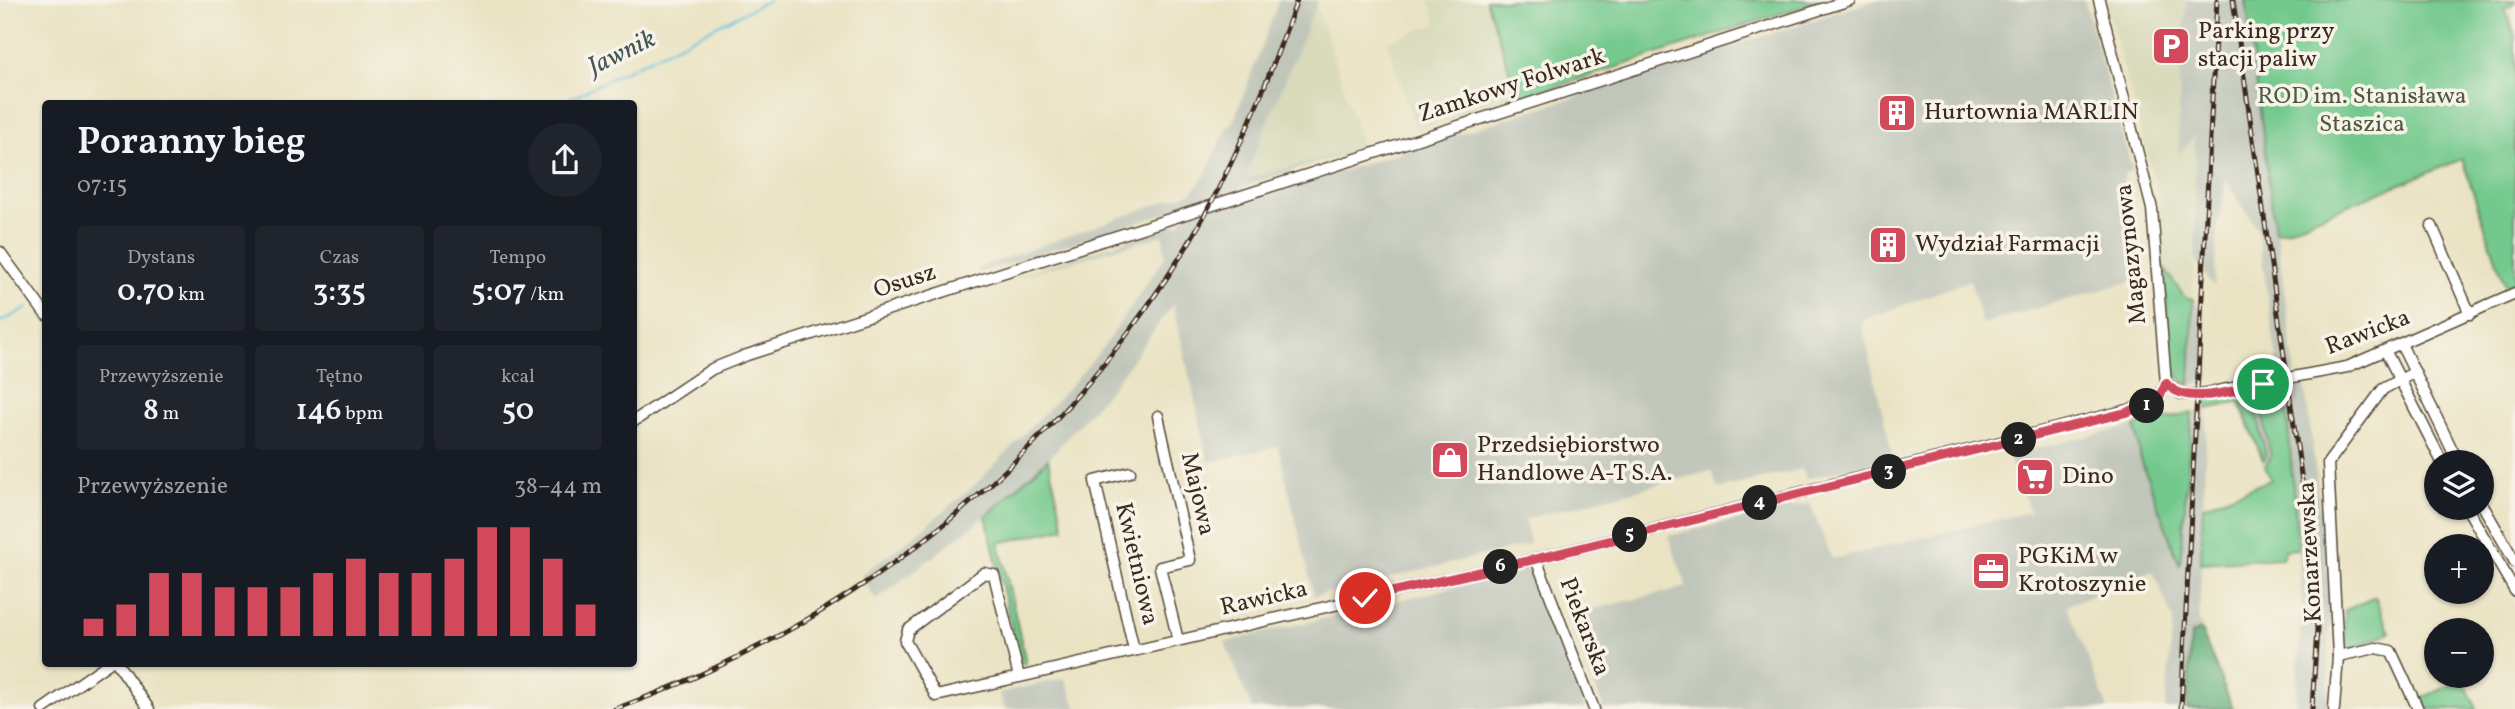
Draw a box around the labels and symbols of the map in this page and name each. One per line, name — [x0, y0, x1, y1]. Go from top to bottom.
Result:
place label: Parking przy stacji paliw — [2198, 15, 2334, 77]
water label: Jawnik — [579, 21, 662, 86]
parking icon: Parking przy stacji paliw — [2150, 25, 2192, 67]
street label: Zamkowy Folwark — [1414, 40, 1610, 132]
park label: ROD im. Stanisława Staszica — [2257, 80, 2467, 142]
building icon: Hurtownia MARLIN — [1876, 92, 1918, 134]
place label: Hurtownia MARLIN — [1924, 96, 2139, 130]
street label: Magazynowa — [2108, 182, 2156, 326]
building icon: Wydział Farmacji — [1867, 224, 1909, 266]
place label: Wydział Farmacji — [1915, 228, 2100, 262]
street label: Osusz — [869, 256, 941, 308]
street label: Rawicka — [2321, 301, 2415, 365]
pin — [2233, 354, 2293, 414]
pin: 1 — [2130, 388, 2164, 424]
pin: 2 — [2002, 422, 2036, 458]
place label: Przedsiębiorstwo Handlowe A-T S.A. — [1477, 429, 1673, 491]
shop icon: Przedsiębiorstwo Handlowe A-T S.A. — [1429, 439, 1471, 481]
street label: Majowa — [1171, 449, 1223, 539]
pin: 3 — [1871, 454, 1906, 490]
supermarket icon: Dino — [2014, 456, 2056, 498]
place label: Dino — [2062, 460, 2114, 494]
street label: Konarzewska — [2290, 480, 2332, 624]
pin: 4 — [1742, 486, 1778, 520]
street label: Kwietniowa — [1105, 499, 1167, 629]
pin: 5 — [1612, 518, 1648, 552]
place label: PGKiM w Krotoszynie — [2018, 540, 2146, 602]
pin: 6 — [1484, 550, 1518, 584]
office icon: PGKiM w Krotoszynie — [1970, 550, 2012, 592]
pin — [1335, 568, 1395, 628]
street label: Rawicka — [1217, 572, 1311, 626]
street label: Piekarska — [1550, 573, 1618, 681]

